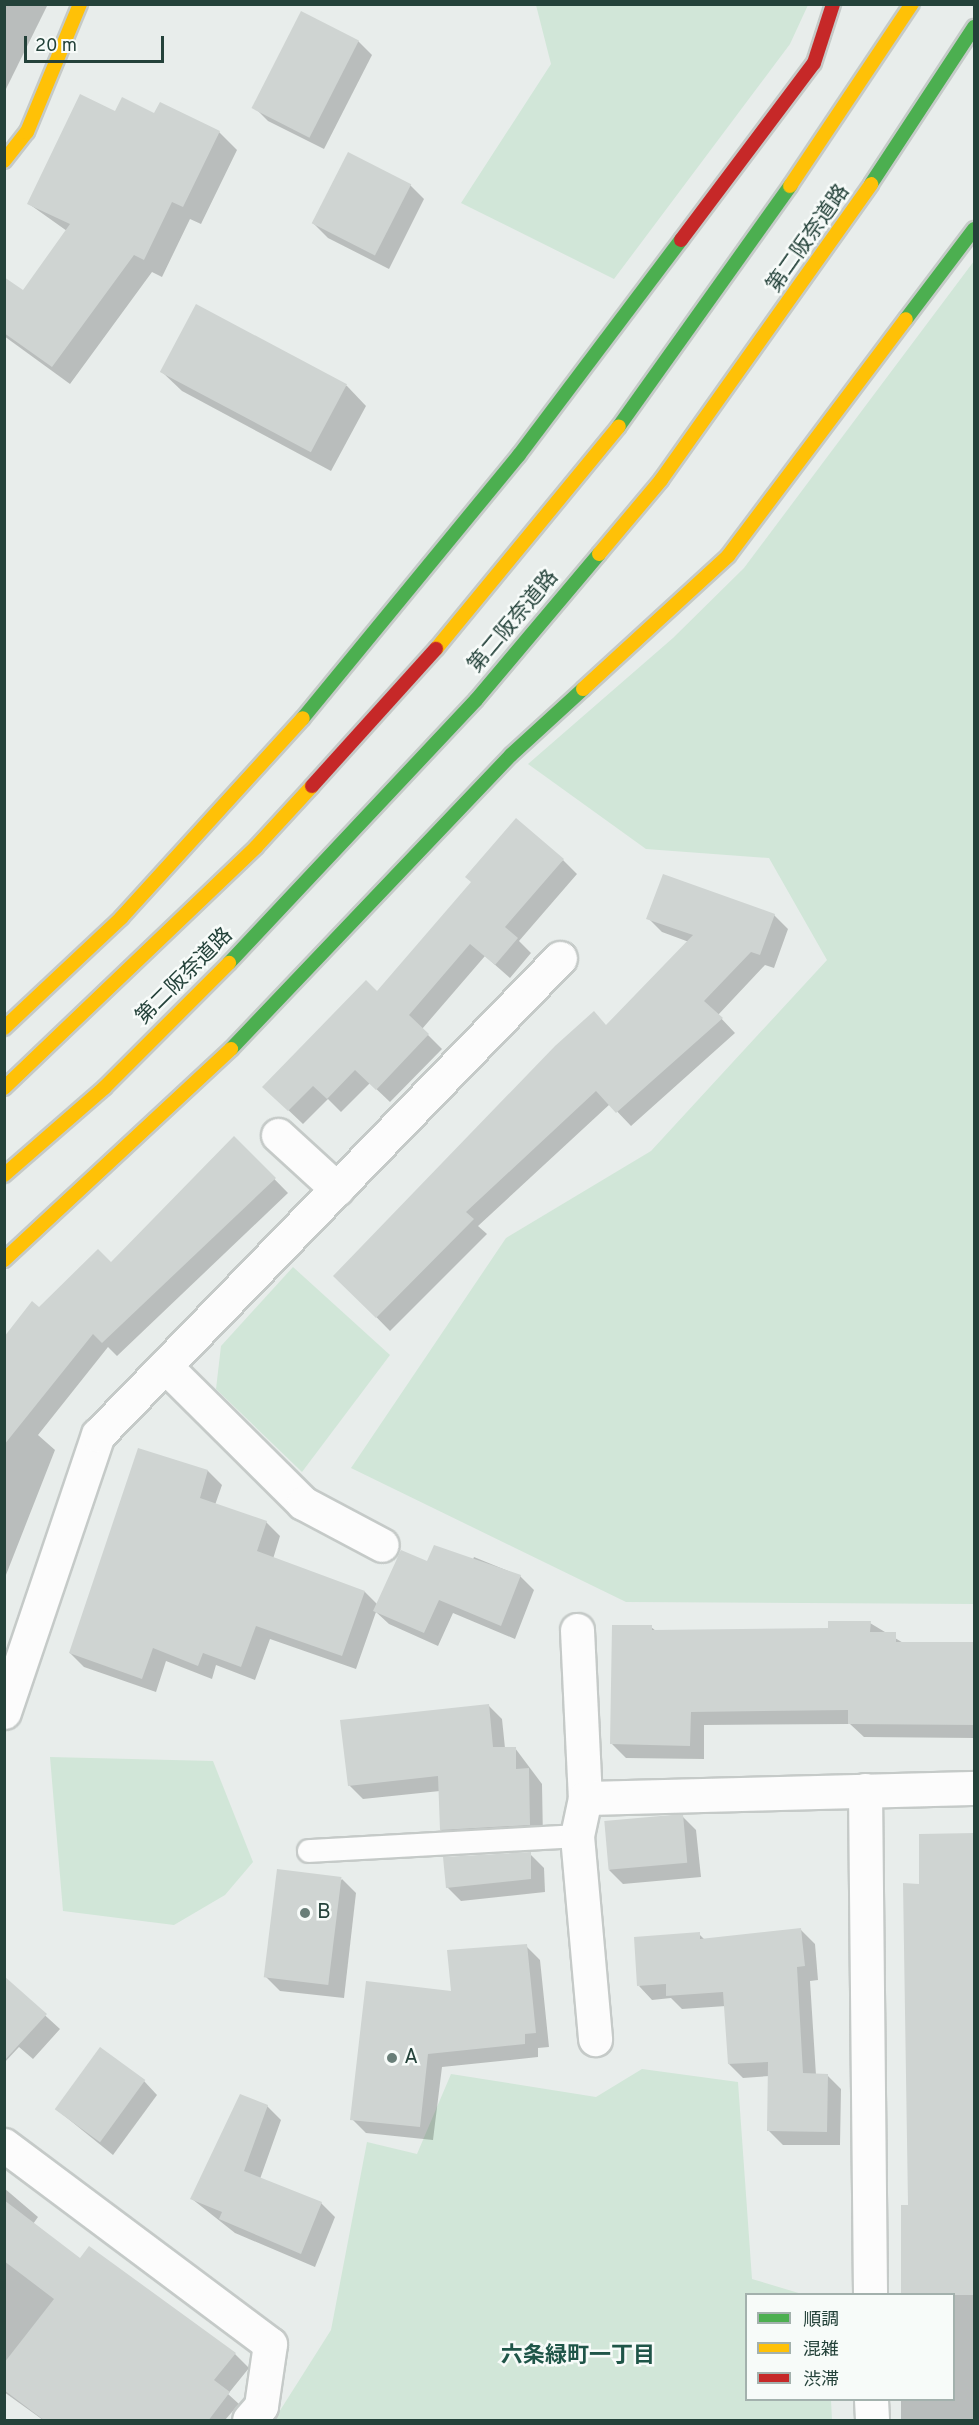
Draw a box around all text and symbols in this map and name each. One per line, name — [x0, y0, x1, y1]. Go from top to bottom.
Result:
scale bar — [27, 24, 166, 62]
text: 20 m — [35, 35, 77, 58]
street label: 第二阪奈道路 — [763, 180, 855, 298]
street label: 第二阪奈道路 — [464, 566, 564, 678]
street label: 第二阪奈道路 — [132, 924, 238, 1030]
place label: B — [317, 1900, 331, 1926]
marker: B — [298, 1906, 312, 1920]
place label: A — [404, 2045, 418, 2071]
marker: A — [385, 2051, 399, 2065]
legend — [745, 2293, 955, 2401]
text: 順調 — [803, 2309, 839, 2332]
text: 混雑 — [803, 2339, 839, 2362]
district label: 六条緑町一丁目 — [501, 2344, 655, 2370]
text: 渋滞 — [803, 2369, 839, 2392]

